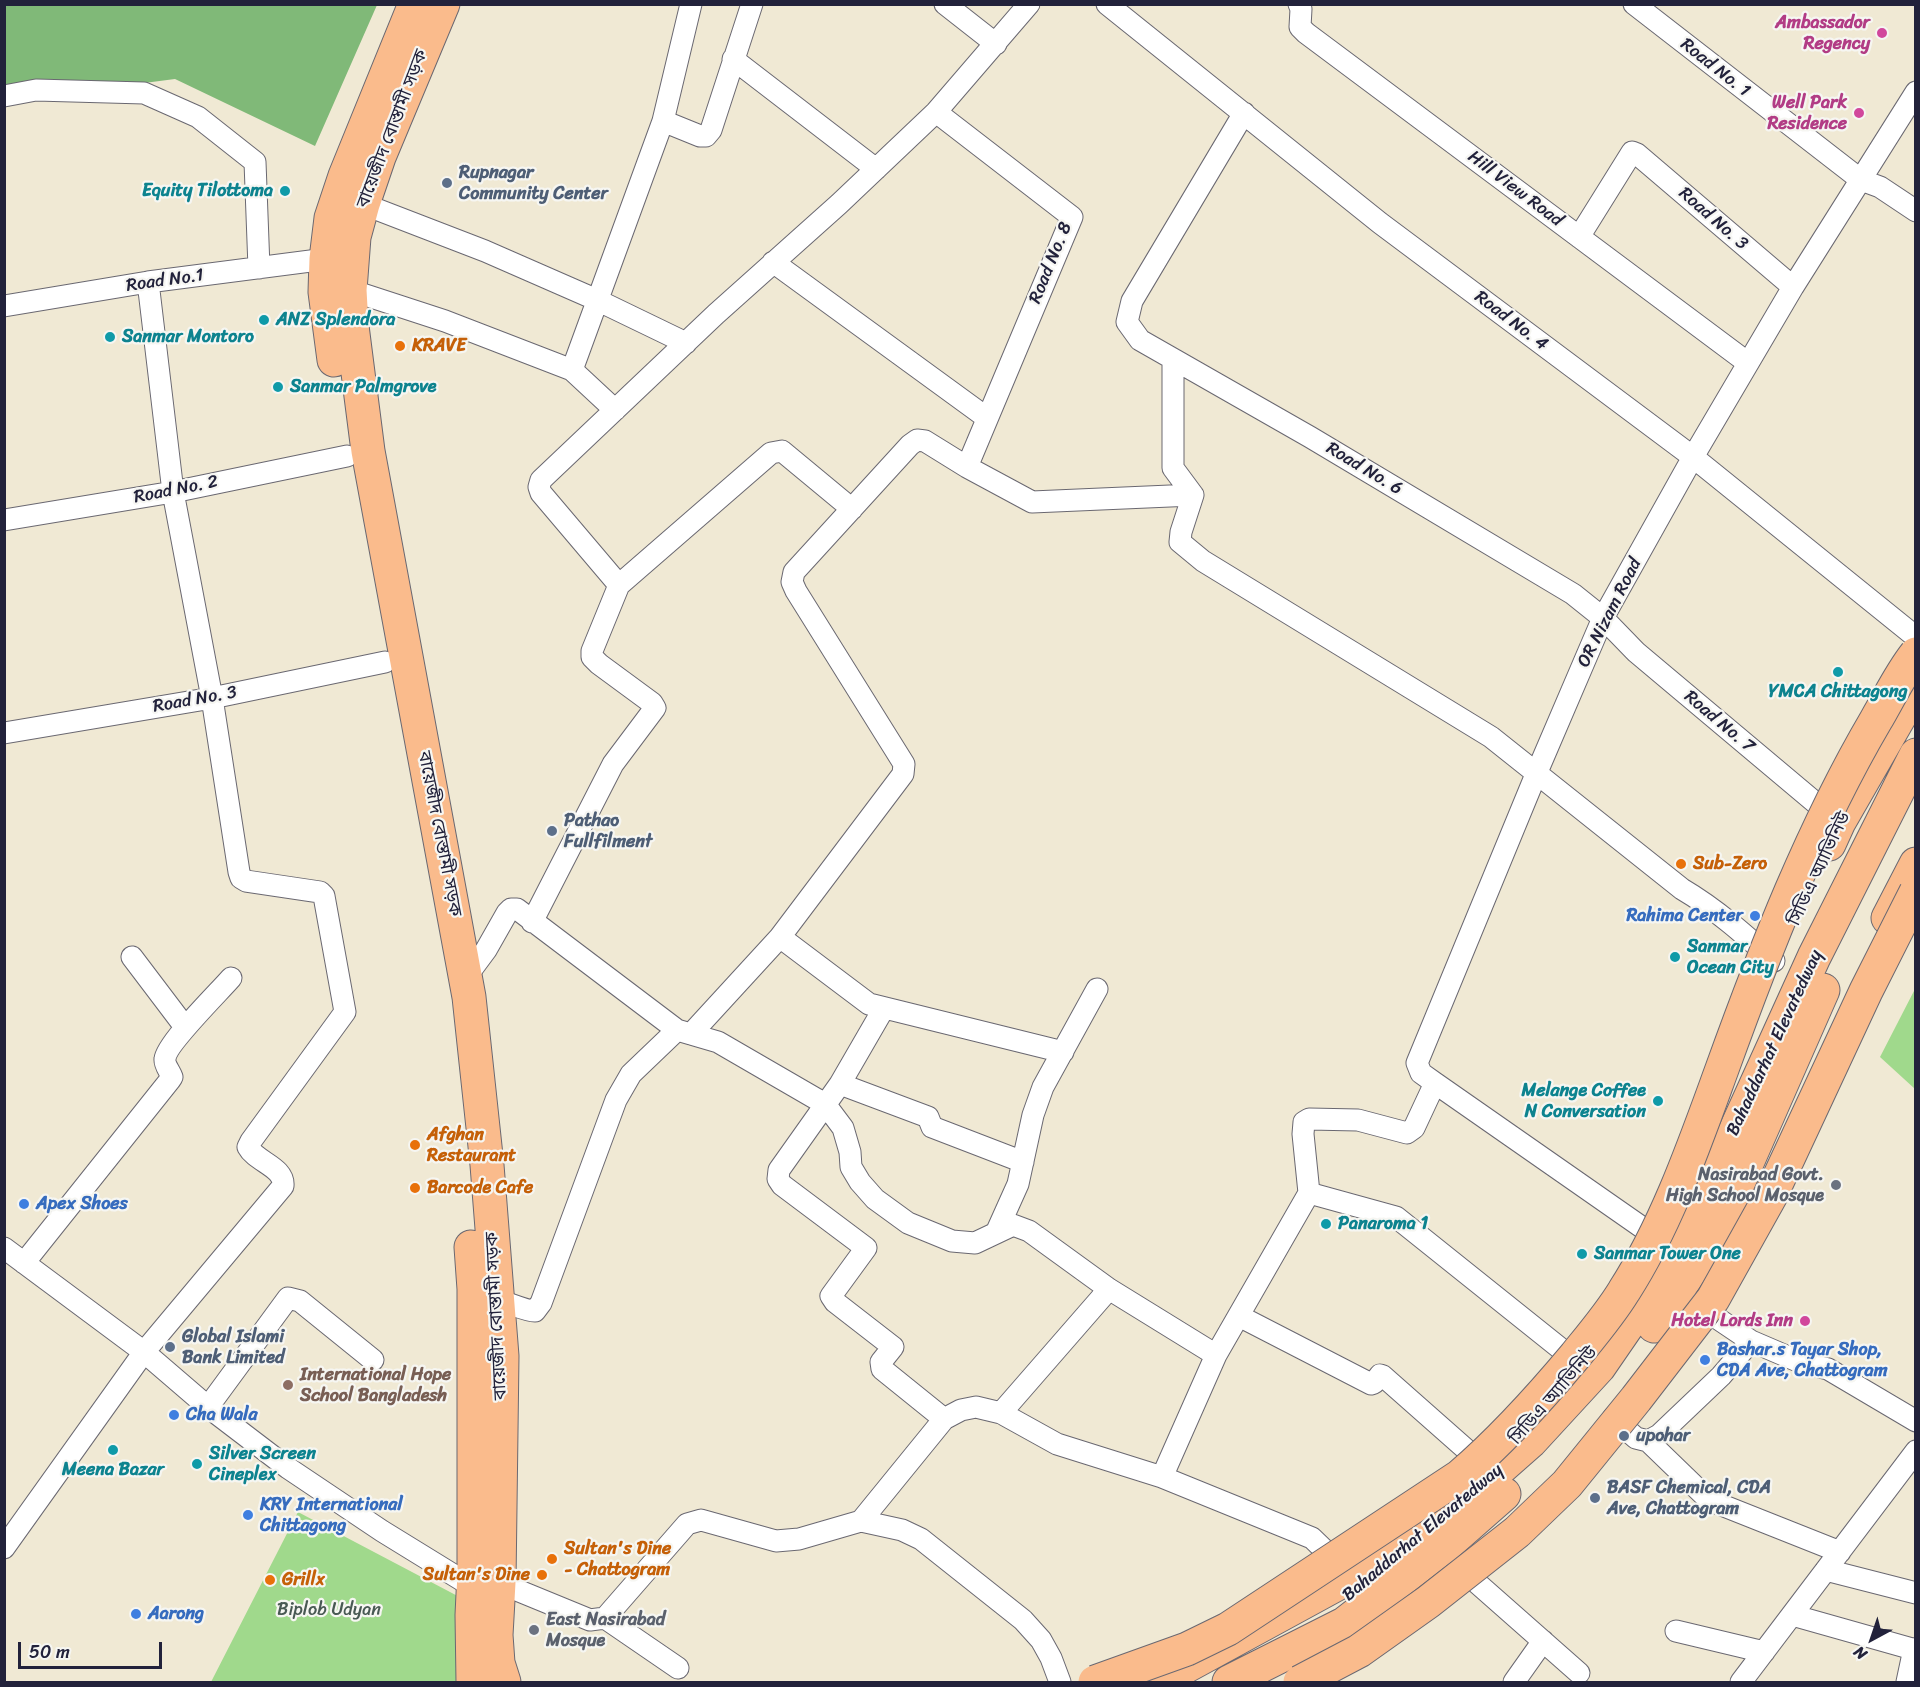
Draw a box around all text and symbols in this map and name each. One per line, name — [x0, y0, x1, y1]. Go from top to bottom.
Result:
place label: Ambassador Regency — [1775, 12, 1870, 54]
marker: Ambassador Regency — [1875, 26, 1889, 40]
street label: Road No. 1 — [1676, 34, 1754, 102]
street label: বায়েজীদ বোস্তামী সড়ক — [353, 47, 433, 211]
place label: Well Park Residence — [1767, 92, 1847, 134]
marker: Well Park Residence — [1852, 106, 1866, 120]
street label: Hill View Road — [1463, 146, 1567, 232]
place label: Rupnagar Community Center — [459, 162, 608, 204]
marker: Rupnagar Community Center — [440, 176, 454, 190]
place label: Equity Tilottoma — [142, 180, 273, 202]
street label: Road No. 3 — [1674, 183, 1752, 255]
marker: Equity Tilottoma — [278, 184, 292, 198]
street label: Road No. 8 — [1025, 219, 1077, 307]
street label: Road No.1 — [125, 265, 205, 297]
street label: Road No. 4 — [1470, 286, 1552, 356]
place label: ANZ Splendora — [276, 309, 395, 331]
marker: ANZ Splendora — [257, 313, 271, 327]
place label: Sanmar Montoro — [122, 326, 254, 348]
marker: Sanmar Montoro — [103, 330, 117, 344]
place label: KRAVE — [412, 335, 466, 357]
marker: KRAVE — [393, 339, 407, 353]
place label: Sanmar Palmgrove — [290, 376, 437, 398]
marker: Sanmar Palmgrove — [271, 380, 285, 394]
street label: Road No. 6 — [1322, 438, 1406, 500]
street label: Road No. 2 — [132, 471, 220, 509]
street label: OR Nizam Road — [1573, 555, 1647, 671]
marker: YMCA Chittagong — [1831, 665, 1845, 679]
place label: YMCA Chittagong — [1768, 681, 1908, 703]
street label: Road No. 3 — [151, 682, 239, 718]
street label: Road No. 7 — [1679, 686, 1759, 758]
street label: বায়েজীদ বোস্তামী সড়ক — [412, 749, 466, 919]
street label: সিডিএ অ্যাভিনিউ — [1784, 809, 1856, 929]
place label: Pathao Fullfilment — [564, 810, 652, 852]
marker: Pathao Fullfilment — [545, 824, 559, 838]
place label: Sub-Zero — [1693, 853, 1767, 875]
marker: Sub-Zero — [1674, 857, 1688, 871]
place label: Rahima Center — [1626, 905, 1743, 927]
marker: Rahima Center — [1748, 909, 1762, 923]
place label: Sanmar Ocean City — [1687, 936, 1774, 978]
street label: Bahaddarhat Elevatedway — [1722, 947, 1828, 1139]
marker: Sanmar Ocean City — [1668, 950, 1682, 964]
place label: Melange Coffee N Conversation — [1521, 1080, 1646, 1122]
marker: Melange Coffee N Conversation — [1651, 1094, 1665, 1108]
place label: Afghan Restaurant — [427, 1124, 516, 1166]
marker: Afghan Restaurant — [408, 1138, 422, 1152]
place label: Nasirabad Govt. High School Mosque — [1666, 1164, 1824, 1206]
place label: Barcode Cafe — [427, 1177, 533, 1199]
marker: Nasirabad Govt. High School Mosque — [1829, 1178, 1843, 1192]
marker: Barcode Cafe — [408, 1181, 422, 1195]
place label: Apex Shoes — [36, 1193, 128, 1215]
marker: Apex Shoes — [17, 1197, 31, 1211]
place label: Panaroma 1 — [1338, 1213, 1428, 1235]
marker: Panaroma 1 — [1319, 1217, 1333, 1231]
street label: বায়েজীদ বোস্তামী সড়ক — [482, 1231, 512, 1401]
place label: Sanmar Tower One — [1594, 1243, 1741, 1265]
marker: Sanmar Tower One — [1575, 1247, 1589, 1261]
place label: Hotel Lords Inn — [1671, 1310, 1793, 1332]
marker: Hotel Lords Inn — [1798, 1314, 1812, 1328]
place label: Global Islami Bank Limited — [182, 1326, 284, 1368]
place label: Bashar.s Tayar Shop, CDA Ave, Chattogram — [1717, 1339, 1887, 1382]
marker: Global Islami Bank Limited — [163, 1340, 177, 1354]
street label: সিডিএ অ্যাভিনিউ — [1505, 1342, 1603, 1450]
marker: Bashar.s Tayar Shop, CDA Ave, Chattogram — [1698, 1353, 1712, 1367]
place label: International Hope School Bangladesh — [300, 1364, 451, 1406]
marker: International Hope School Bangladesh — [281, 1378, 295, 1392]
place label: Cha Wala — [186, 1404, 257, 1426]
marker: Cha Wala — [167, 1408, 181, 1422]
place label: upohar — [1636, 1425, 1690, 1447]
marker: upohar — [1617, 1429, 1631, 1443]
marker: Meena Bazar — [106, 1443, 120, 1457]
place label: Silver Screen Cineplex — [209, 1443, 316, 1486]
marker: Silver Screen Cineplex — [190, 1457, 204, 1471]
place label: Meena Bazar — [62, 1459, 164, 1481]
street label: Bahaddarhat Elevatedway — [1338, 1460, 1508, 1606]
place label: BASF Chemical, CDA Ave, Chattogram — [1607, 1477, 1771, 1520]
marker: BASF Chemical, CDA Ave, Chattogram — [1588, 1491, 1602, 1505]
place label: KRY International Chittagong — [260, 1494, 403, 1537]
marker: KRY International Chittagong — [241, 1508, 255, 1522]
place label: Sultan's Dine - Chattogram — [564, 1538, 671, 1580]
marker: Sultan's Dine - Chattogram — [545, 1552, 559, 1566]
place label: Sultan's Dine — [423, 1564, 530, 1586]
marker: Sultan's Dine — [535, 1568, 549, 1582]
place label: Grillx — [282, 1569, 325, 1591]
marker: Grillx — [263, 1573, 277, 1587]
park label: Biplob Udyan — [277, 1599, 381, 1621]
place label: Aarong — [148, 1603, 204, 1625]
marker: Aarong — [129, 1607, 143, 1621]
place label: East Nasirabad Mosque — [546, 1609, 665, 1652]
north arrow — [1842, 1609, 1902, 1669]
marker: East Nasirabad Mosque — [527, 1623, 541, 1637]
scale bar — [21, 1630, 165, 1668]
text: 50 m — [29, 1636, 70, 1668]
text: N — [1847, 1638, 1874, 1668]

